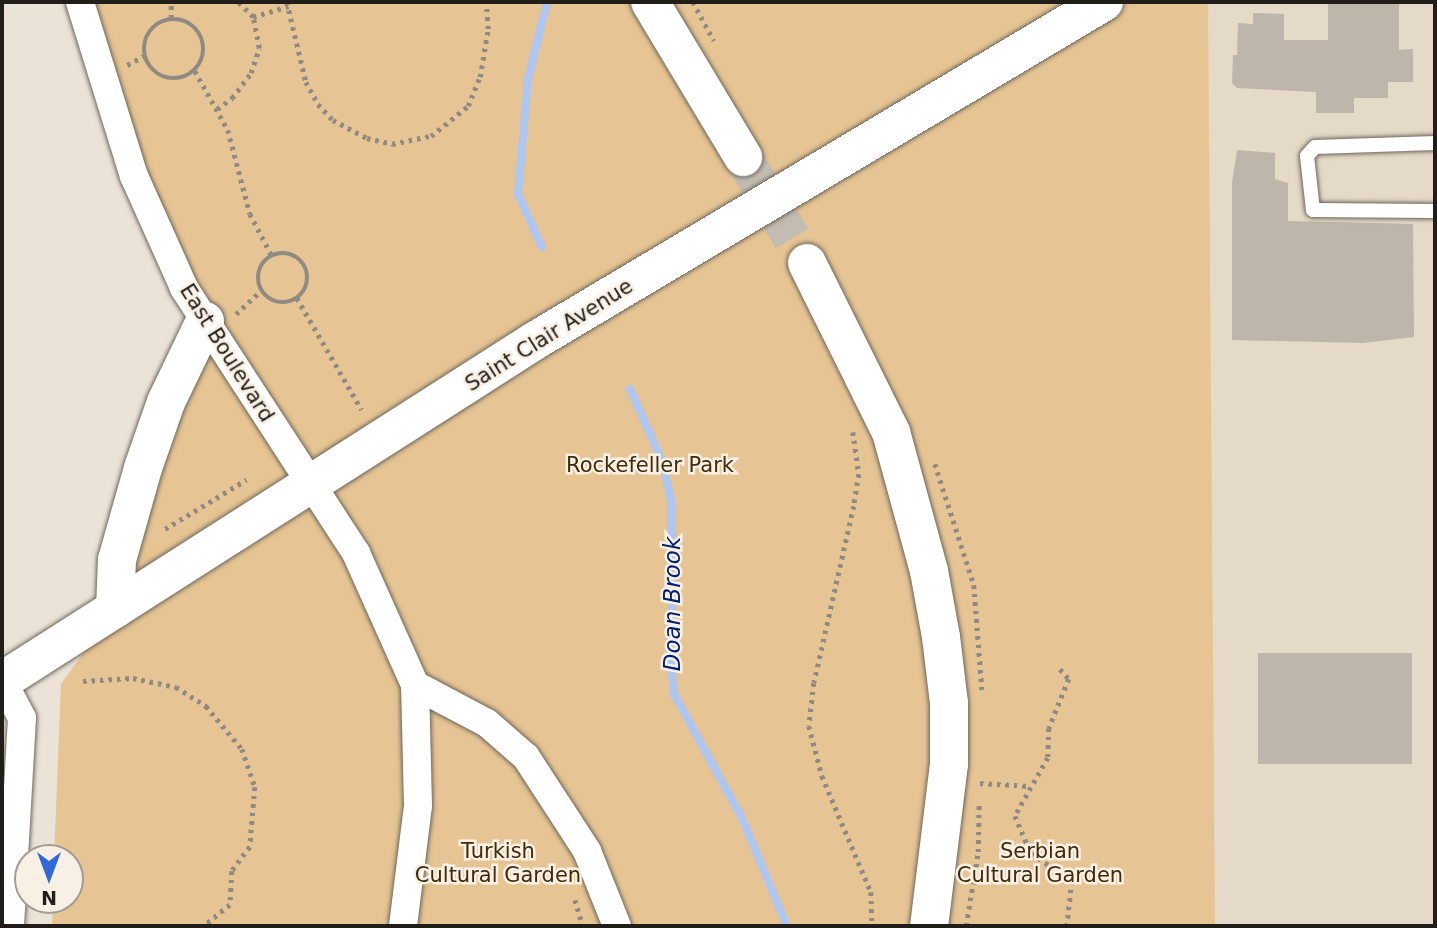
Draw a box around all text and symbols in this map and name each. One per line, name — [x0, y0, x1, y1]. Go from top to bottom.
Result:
street label: Saint Clair Avenue — [461, 273, 637, 397]
street label: East Boulevard — [174, 279, 280, 427]
park label: Rockefeller Park — [566, 452, 734, 478]
water label: Doan Brook — [658, 537, 686, 671]
park label: Turkish Cultural Garden — [415, 838, 581, 888]
park label: Serbian Cultural Garden — [957, 838, 1123, 888]
north arrow — [14, 844, 84, 914]
text: N — [41, 887, 57, 909]

